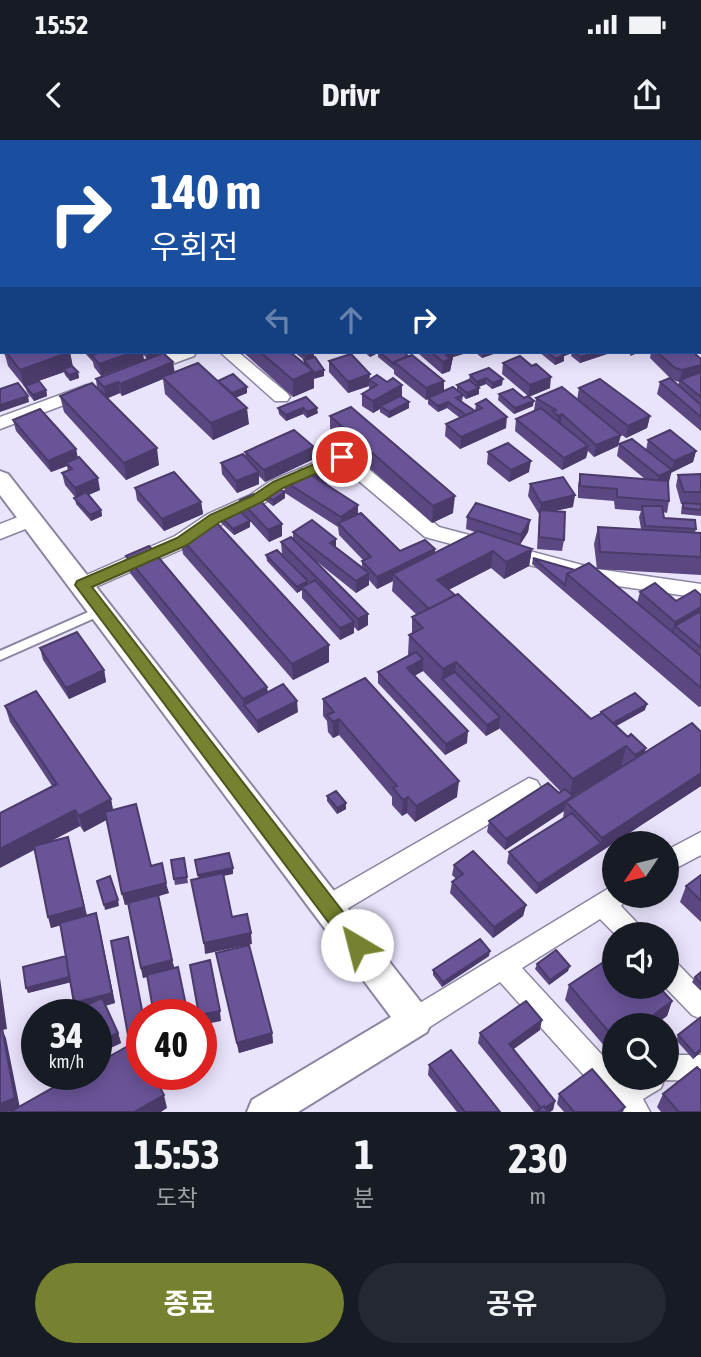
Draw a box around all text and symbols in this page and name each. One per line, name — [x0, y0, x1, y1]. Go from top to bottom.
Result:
text: 15:52 — [35, 10, 89, 40]
icon: back — [35, 76, 73, 114]
text: Drivr — [322, 76, 379, 113]
icon: share — [628, 76, 666, 114]
text: 140 m — [150, 163, 261, 219]
icon: right — [35, 168, 126, 259]
text: 우회전 — [150, 228, 238, 265]
icon: left — [259, 301, 297, 339]
icon: ahead — [332, 301, 370, 339]
icon: right — [405, 301, 443, 339]
pin — [312, 427, 372, 487]
icon: arrive — [323, 438, 361, 476]
north arrow — [602, 831, 679, 908]
map controls — [602, 831, 679, 1090]
position arrow — [320, 908, 394, 982]
button: sound — [602, 922, 679, 999]
speed limit sign: 40 — [126, 999, 217, 1090]
button: search — [602, 1013, 679, 1090]
text: 34 — [50, 1015, 83, 1055]
text: km/h — [49, 1051, 84, 1072]
text: 15:53 — [134, 1130, 220, 1178]
text: 1 — [354, 1130, 374, 1178]
text: 230 — [508, 1134, 567, 1182]
text: m — [530, 1183, 546, 1209]
text: 도착 — [156, 1185, 198, 1211]
text: 분 — [354, 1185, 375, 1211]
button: 종료 — [35, 1263, 344, 1343]
button: 공유 — [358, 1263, 666, 1343]

